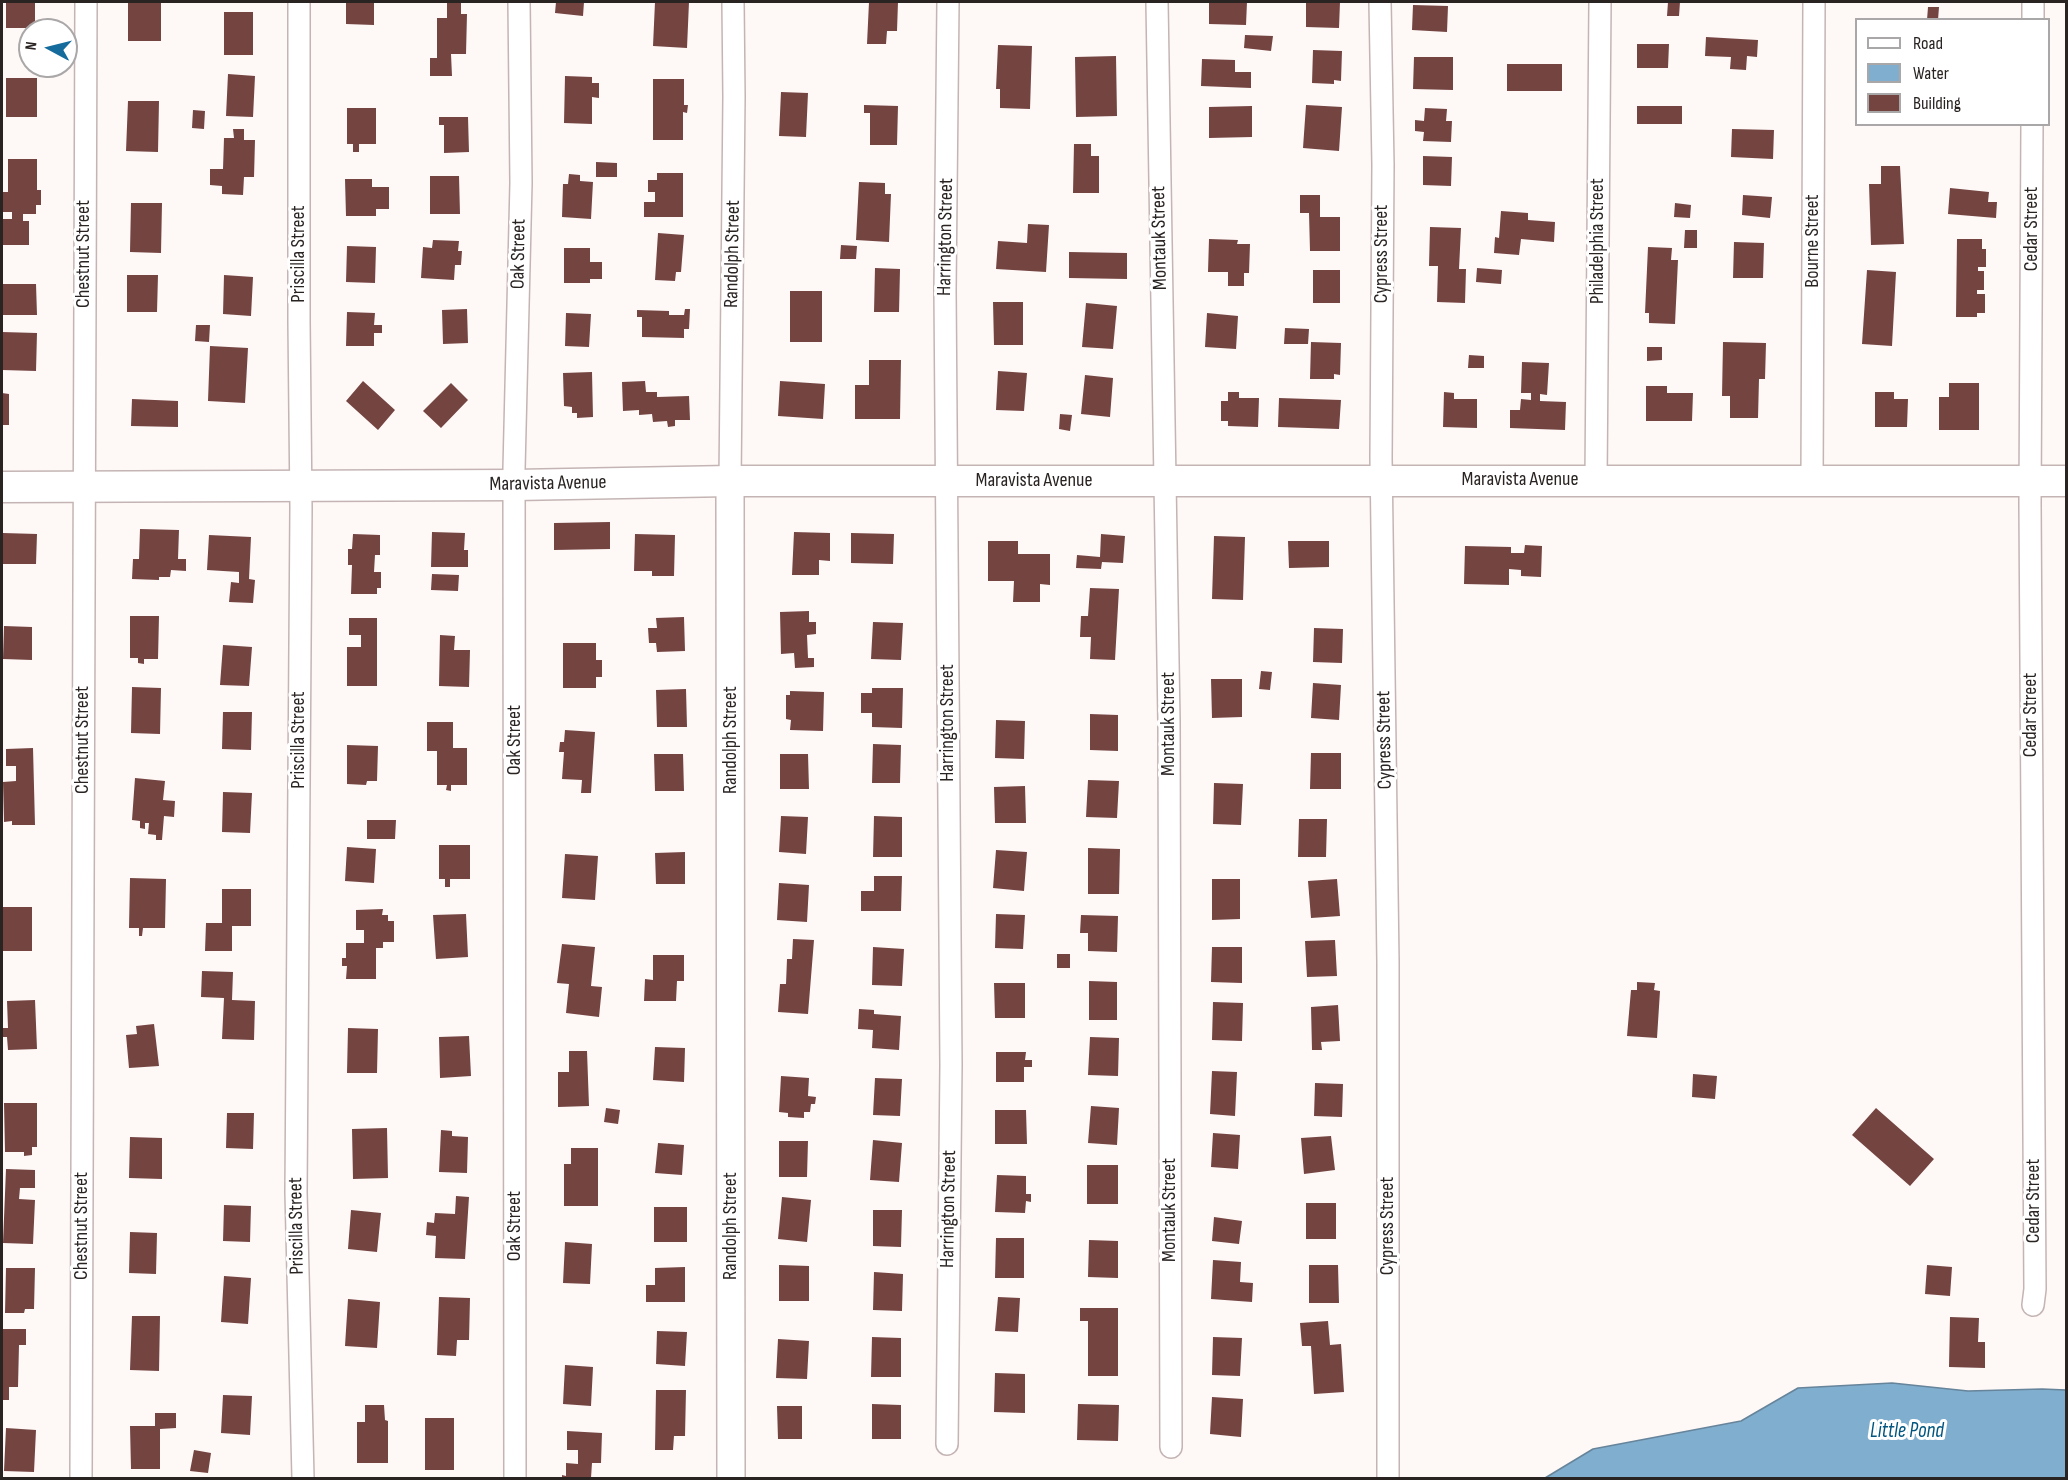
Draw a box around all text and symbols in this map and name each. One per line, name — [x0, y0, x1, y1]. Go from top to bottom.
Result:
north arrow — [18, 18, 78, 78]
legend — [1855, 18, 2050, 126]
text: Road — [1913, 33, 1943, 54]
text: N — [22, 41, 42, 51]
text: Water — [1913, 63, 1949, 84]
text: Building — [1913, 93, 1961, 114]
street label: Harrington Street — [933, 178, 959, 296]
street label: Philadelphia Street — [1586, 178, 1610, 304]
street label: Montauk Street — [1147, 186, 1173, 290]
street label: Cedar Street — [2020, 187, 2044, 271]
street label: Bourne Street — [1801, 194, 1825, 288]
street label: Chestnut Street — [72, 200, 96, 308]
street label: Randolph Street — [720, 200, 746, 308]
street label: Priscilla Street — [287, 205, 311, 303]
street label: Cypress Street — [1370, 205, 1394, 303]
street label: Oak Street — [506, 219, 532, 289]
street label: Maravista Avenue — [1462, 468, 1578, 492]
street label: Maravista Avenue — [976, 469, 1092, 493]
street label: Maravista Avenue — [489, 471, 607, 497]
street label: Harrington Street — [936, 664, 960, 782]
street label: Montauk Street — [1157, 672, 1181, 776]
street label: Cedar Street — [2019, 673, 2043, 757]
street label: Chestnut Street — [71, 686, 95, 794]
street label: Randolph Street — [719, 686, 743, 794]
street label: Cypress Street — [1372, 690, 1398, 790]
street label: Priscilla Street — [287, 691, 311, 789]
street label: Oak Street — [503, 705, 527, 775]
street label: Harrington Street — [936, 1150, 962, 1268]
street label: Montauk Street — [1158, 1158, 1182, 1262]
street label: Cedar Street — [2022, 1159, 2046, 1243]
street label: Chestnut Street — [70, 1172, 94, 1280]
street label: Randolph Street — [719, 1172, 743, 1280]
street label: Priscilla Street — [284, 1177, 310, 1275]
street label: Cypress Street — [1376, 1177, 1400, 1275]
street label: Oak Street — [503, 1191, 527, 1261]
water label: Little Pond — [1870, 1419, 1944, 1445]

